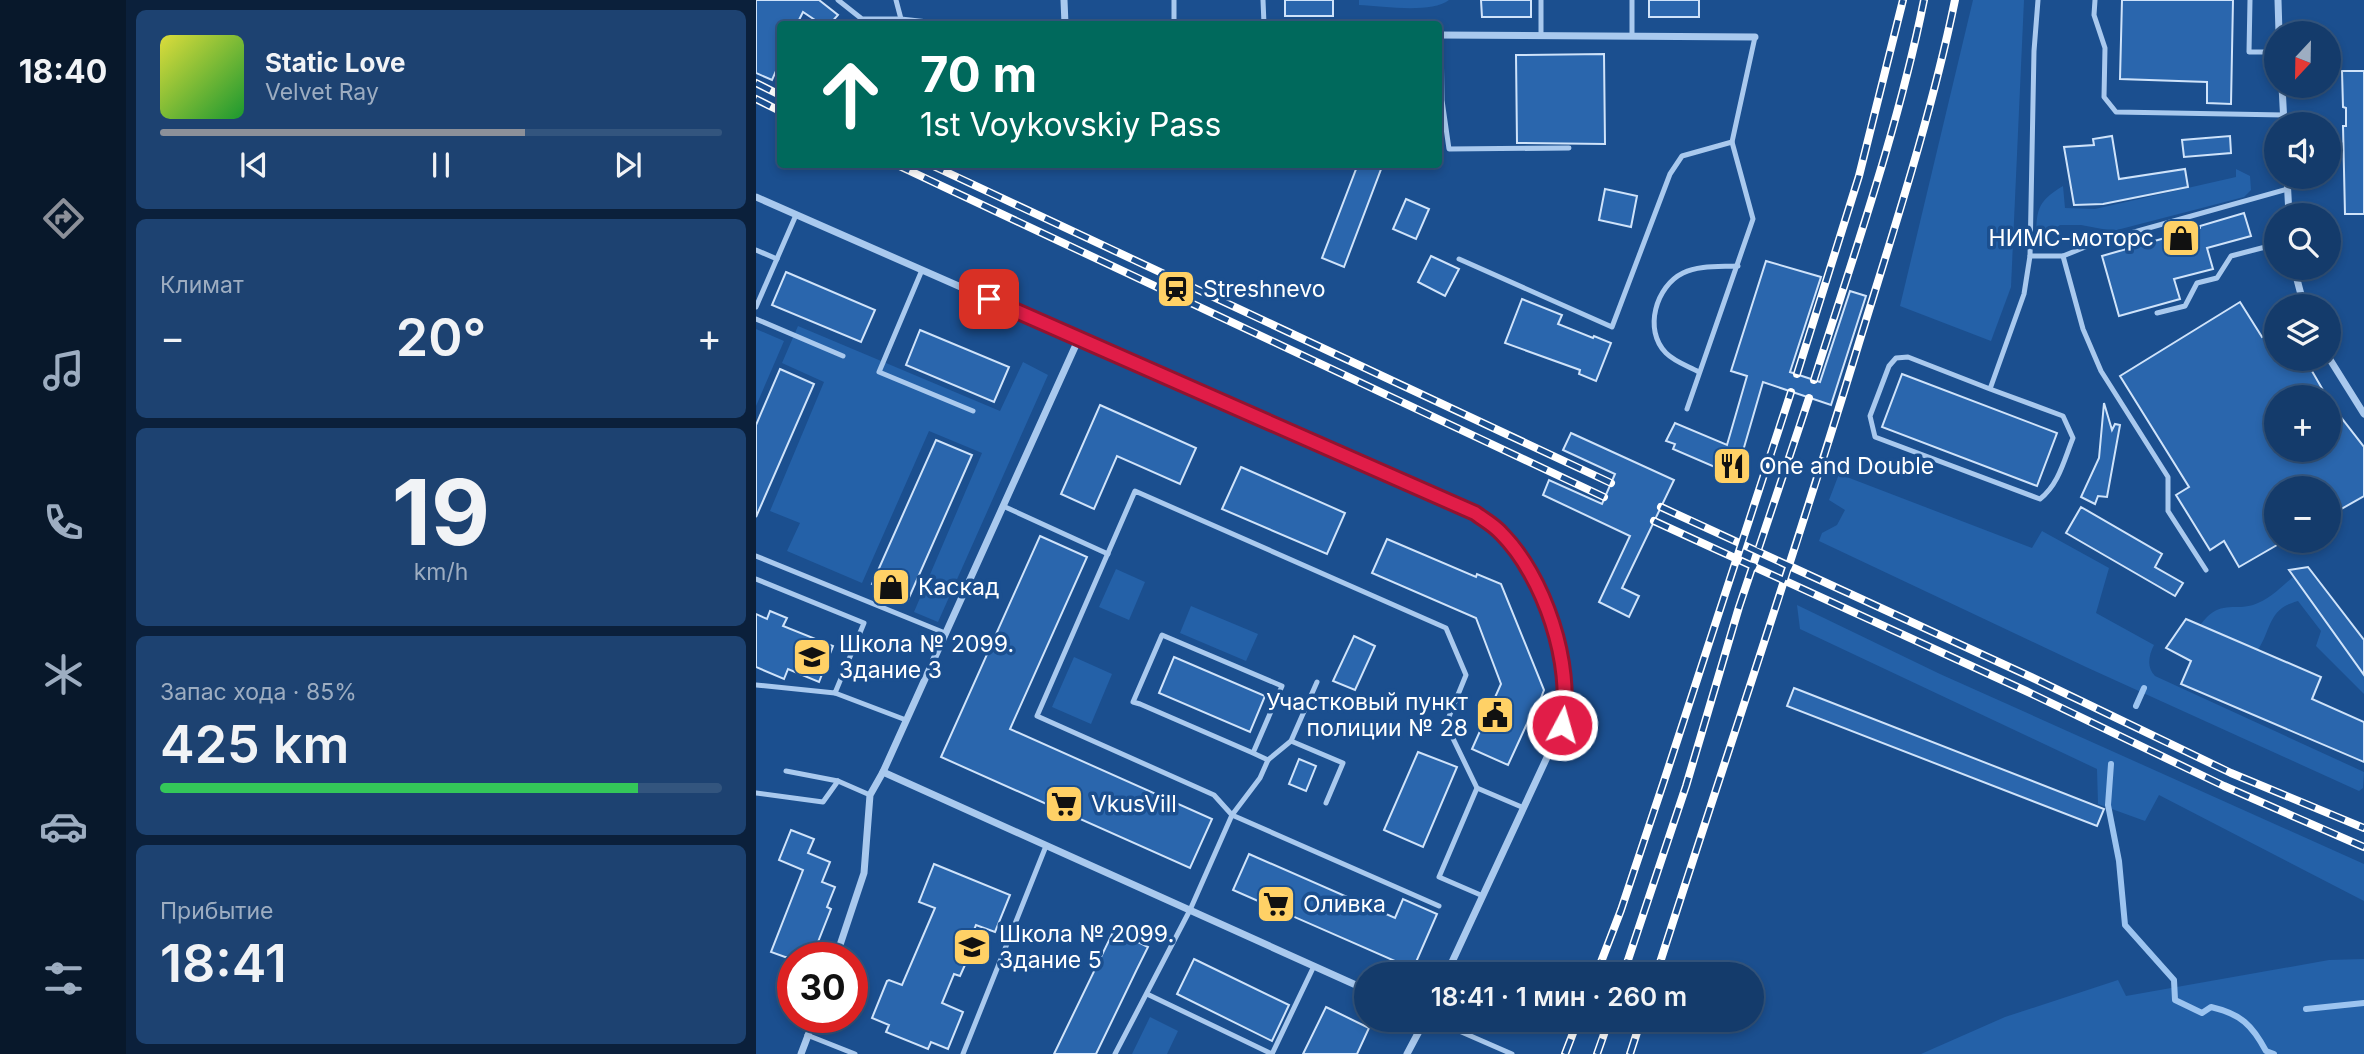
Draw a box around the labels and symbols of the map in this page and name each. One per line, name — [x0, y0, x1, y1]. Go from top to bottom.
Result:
north arrow — [2264, 21, 2342, 98]
shop icon: НИМС-моторс — [2160, 217, 2202, 259]
place label: НИМС-моторс — [1989, 224, 2154, 252]
station icon: Streshnevo — [1155, 268, 1197, 310]
pin — [959, 269, 1019, 329]
place label: Streshnevo — [1203, 275, 1326, 303]
restaurant icon: One and Double — [1711, 445, 1753, 487]
place label: One and Double — [1759, 452, 1934, 480]
shop icon: Каскад — [870, 566, 912, 608]
place label: Каскад — [918, 573, 999, 601]
place label: Школа № 2099. Здание 3 — [839, 630, 1014, 684]
school or university icon: Школа № 2099. Здание 3 — [791, 636, 833, 678]
place label: Участковый пункт полиции № 28 — [1266, 688, 1468, 742]
position arrow — [1525, 688, 1599, 762]
public building icon: Участковый пункт полиции № 28 — [1474, 694, 1516, 736]
supermarket icon: VkusVill — [1043, 783, 1085, 825]
place label: VkusVill — [1091, 790, 1177, 818]
supermarket icon: Оливка — [1255, 883, 1297, 925]
place label: Оливка — [1303, 890, 1386, 918]
place label: Школа № 2099. Здание 5 — [999, 920, 1174, 974]
school or university icon: Школа № 2099. Здание 5 — [951, 926, 993, 968]
speed limit sign: 30 — [777, 942, 868, 1033]

